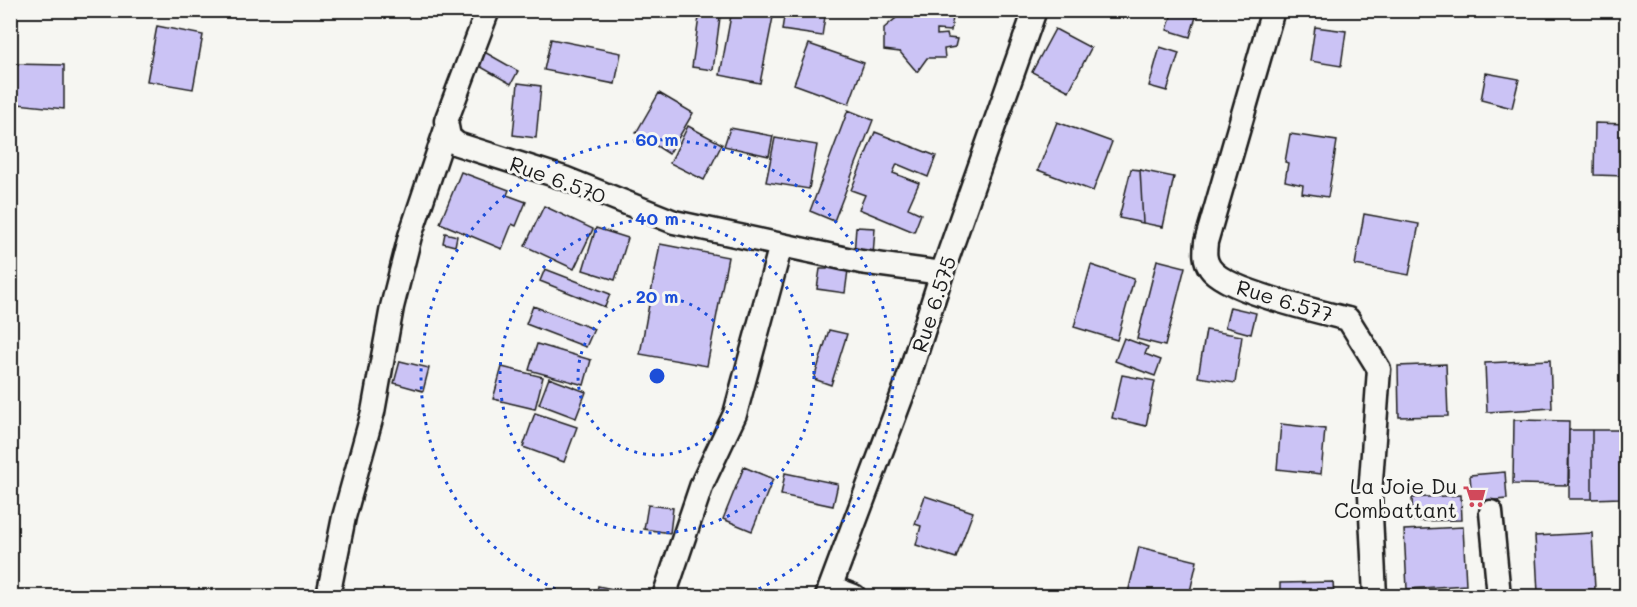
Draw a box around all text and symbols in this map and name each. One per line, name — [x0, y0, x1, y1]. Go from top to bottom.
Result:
text: 60 m — [635, 127, 679, 151]
street label: Rue 6.570 — [506, 149, 610, 209]
text: 40 m — [635, 206, 679, 230]
street label: Rue 6.575 — [905, 252, 961, 356]
street label: Rue 6.577 — [1234, 273, 1336, 327]
text: 20 m — [636, 284, 678, 308]
centre of rings — [647, 366, 667, 386]
place label: La Joie Du Combattant — [1334, 472, 1457, 523]
supermarket icon: La Joie Du Combattant — [1462, 484, 1488, 510]

